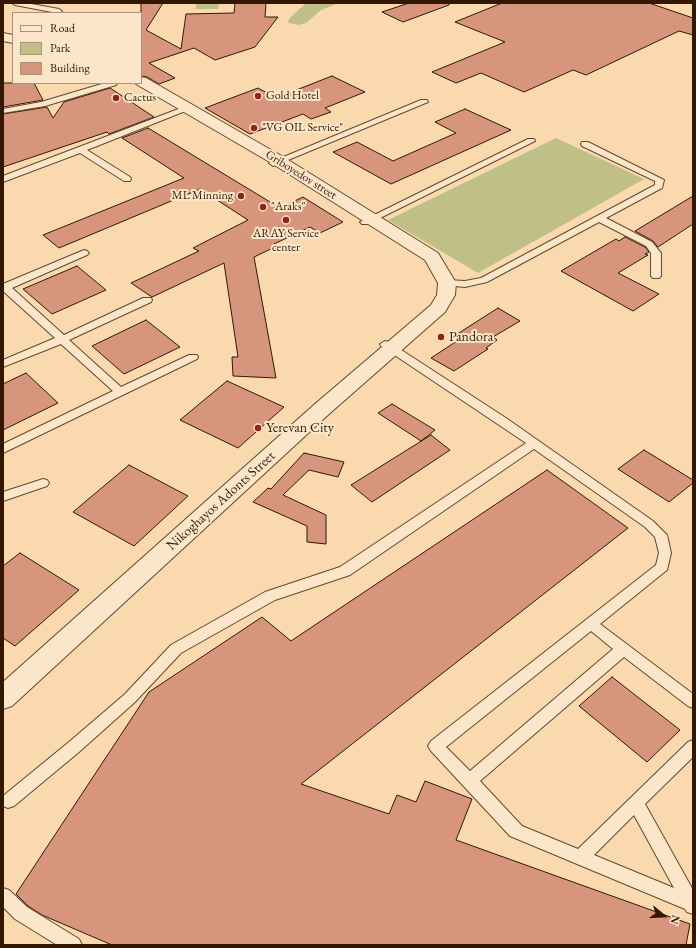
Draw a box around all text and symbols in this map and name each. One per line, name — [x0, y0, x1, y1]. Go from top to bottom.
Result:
legend — [12, 12, 142, 84]
text: Road — [50, 20, 75, 36]
text: Park — [50, 40, 70, 56]
text: Building — [50, 60, 90, 76]
place label: Gold Hotel — [266, 89, 319, 103]
place label: Cactus — [124, 91, 156, 105]
marker: Gold Hotel — [253, 91, 263, 101]
marker: Cactus — [111, 93, 121, 103]
place label: "VG OIL Service" — [262, 121, 343, 135]
marker: "VG OIL Service" — [249, 123, 259, 133]
street label: Griboyedov street — [263, 147, 339, 203]
place label: ML Minning — [172, 189, 233, 203]
marker: ML Minning — [236, 191, 246, 201]
place label: "Araks" — [271, 200, 306, 214]
marker: "Araks" — [258, 202, 268, 212]
marker: ARAY Service center — [281, 215, 291, 225]
place label: ARAY Service center — [253, 227, 319, 255]
place label: Pandora — [449, 329, 493, 345]
marker: Pandora — [436, 332, 446, 342]
place label: Yerevan City — [266, 420, 334, 436]
marker: Yerevan City — [253, 423, 263, 433]
street label: Nikoghayos Adonts Street — [163, 448, 279, 554]
north arrow — [644, 896, 684, 936]
text: N — [667, 913, 683, 926]

